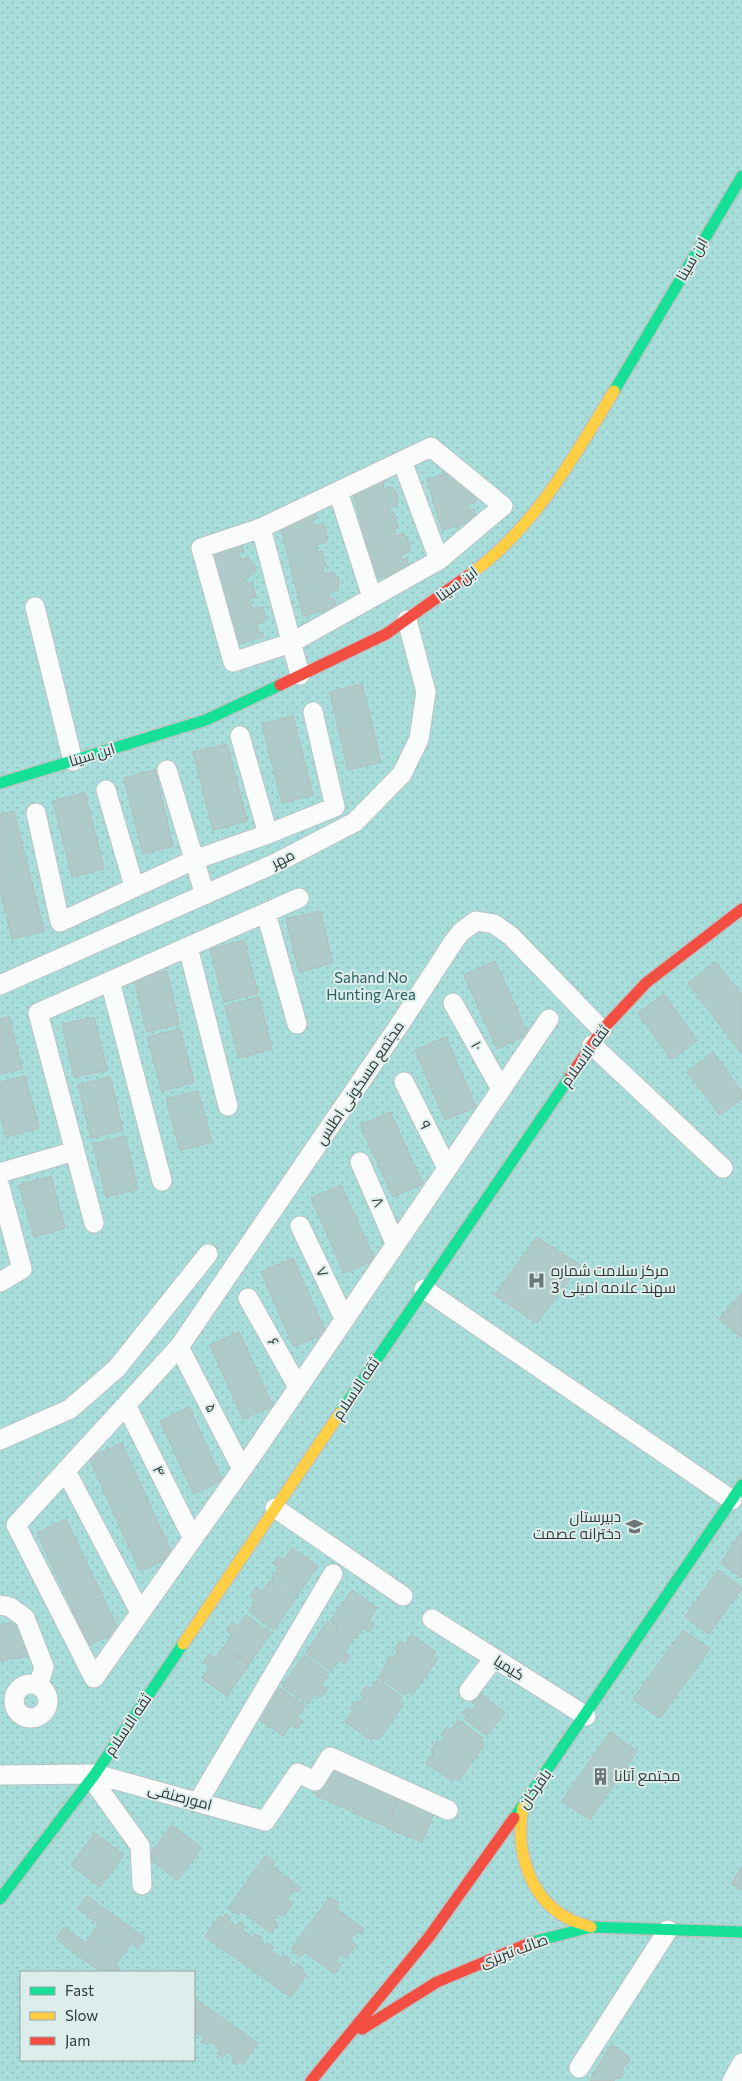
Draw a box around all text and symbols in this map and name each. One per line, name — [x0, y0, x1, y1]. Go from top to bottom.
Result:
street label: ابن سینا — [672, 234, 712, 284]
street label: ابن سینا — [432, 562, 482, 606]
street label: ابن سینا — [67, 739, 117, 771]
street label: مهر — [267, 845, 298, 874]
park label: Sahand No Hunting Area — [326, 968, 416, 1003]
street label: مجتمع مسکونی اطلس — [311, 1017, 410, 1149]
street label: ثقه الاسلام — [556, 1022, 614, 1090]
street label: ۱۰ — [468, 1037, 488, 1054]
street label: ۹ — [416, 1117, 436, 1132]
street label: ۸ — [369, 1194, 389, 1210]
place label: مرکز سلامت شماره 3 سهند علامه امینی — [551, 1261, 676, 1298]
street label: ۷ — [313, 1263, 333, 1280]
hospital icon: مرکز سلامت شماره 3 سهند علامه امینی — [527, 1270, 547, 1290]
street label: ۶ — [264, 1334, 283, 1349]
street label: ثقه الاسلام — [328, 1354, 384, 1424]
street label: ۵ — [202, 1400, 222, 1415]
street label: ۴ — [150, 1462, 170, 1479]
place label: دبیرستان دخترانه عصمت — [533, 1507, 621, 1543]
school or university icon: دبیرستان دخترانه عصمت — [625, 1516, 645, 1536]
street label: کیمیا — [491, 1651, 528, 1683]
street label: ثقه الاسلام — [100, 1690, 156, 1760]
street label: باقرخان — [514, 1765, 556, 1813]
building icon: مجتمع آتانا — [590, 1766, 610, 1786]
place label: مجتمع آتانا — [614, 1766, 680, 1787]
street label: امورصنفی — [146, 1779, 214, 1815]
street label: صائب تبریزی — [477, 1930, 551, 1972]
legend — [20, 1971, 195, 2061]
text: Fast — [65, 1981, 94, 1999]
text: Slow — [65, 2006, 98, 2024]
text: Jam — [65, 2031, 90, 2049]

